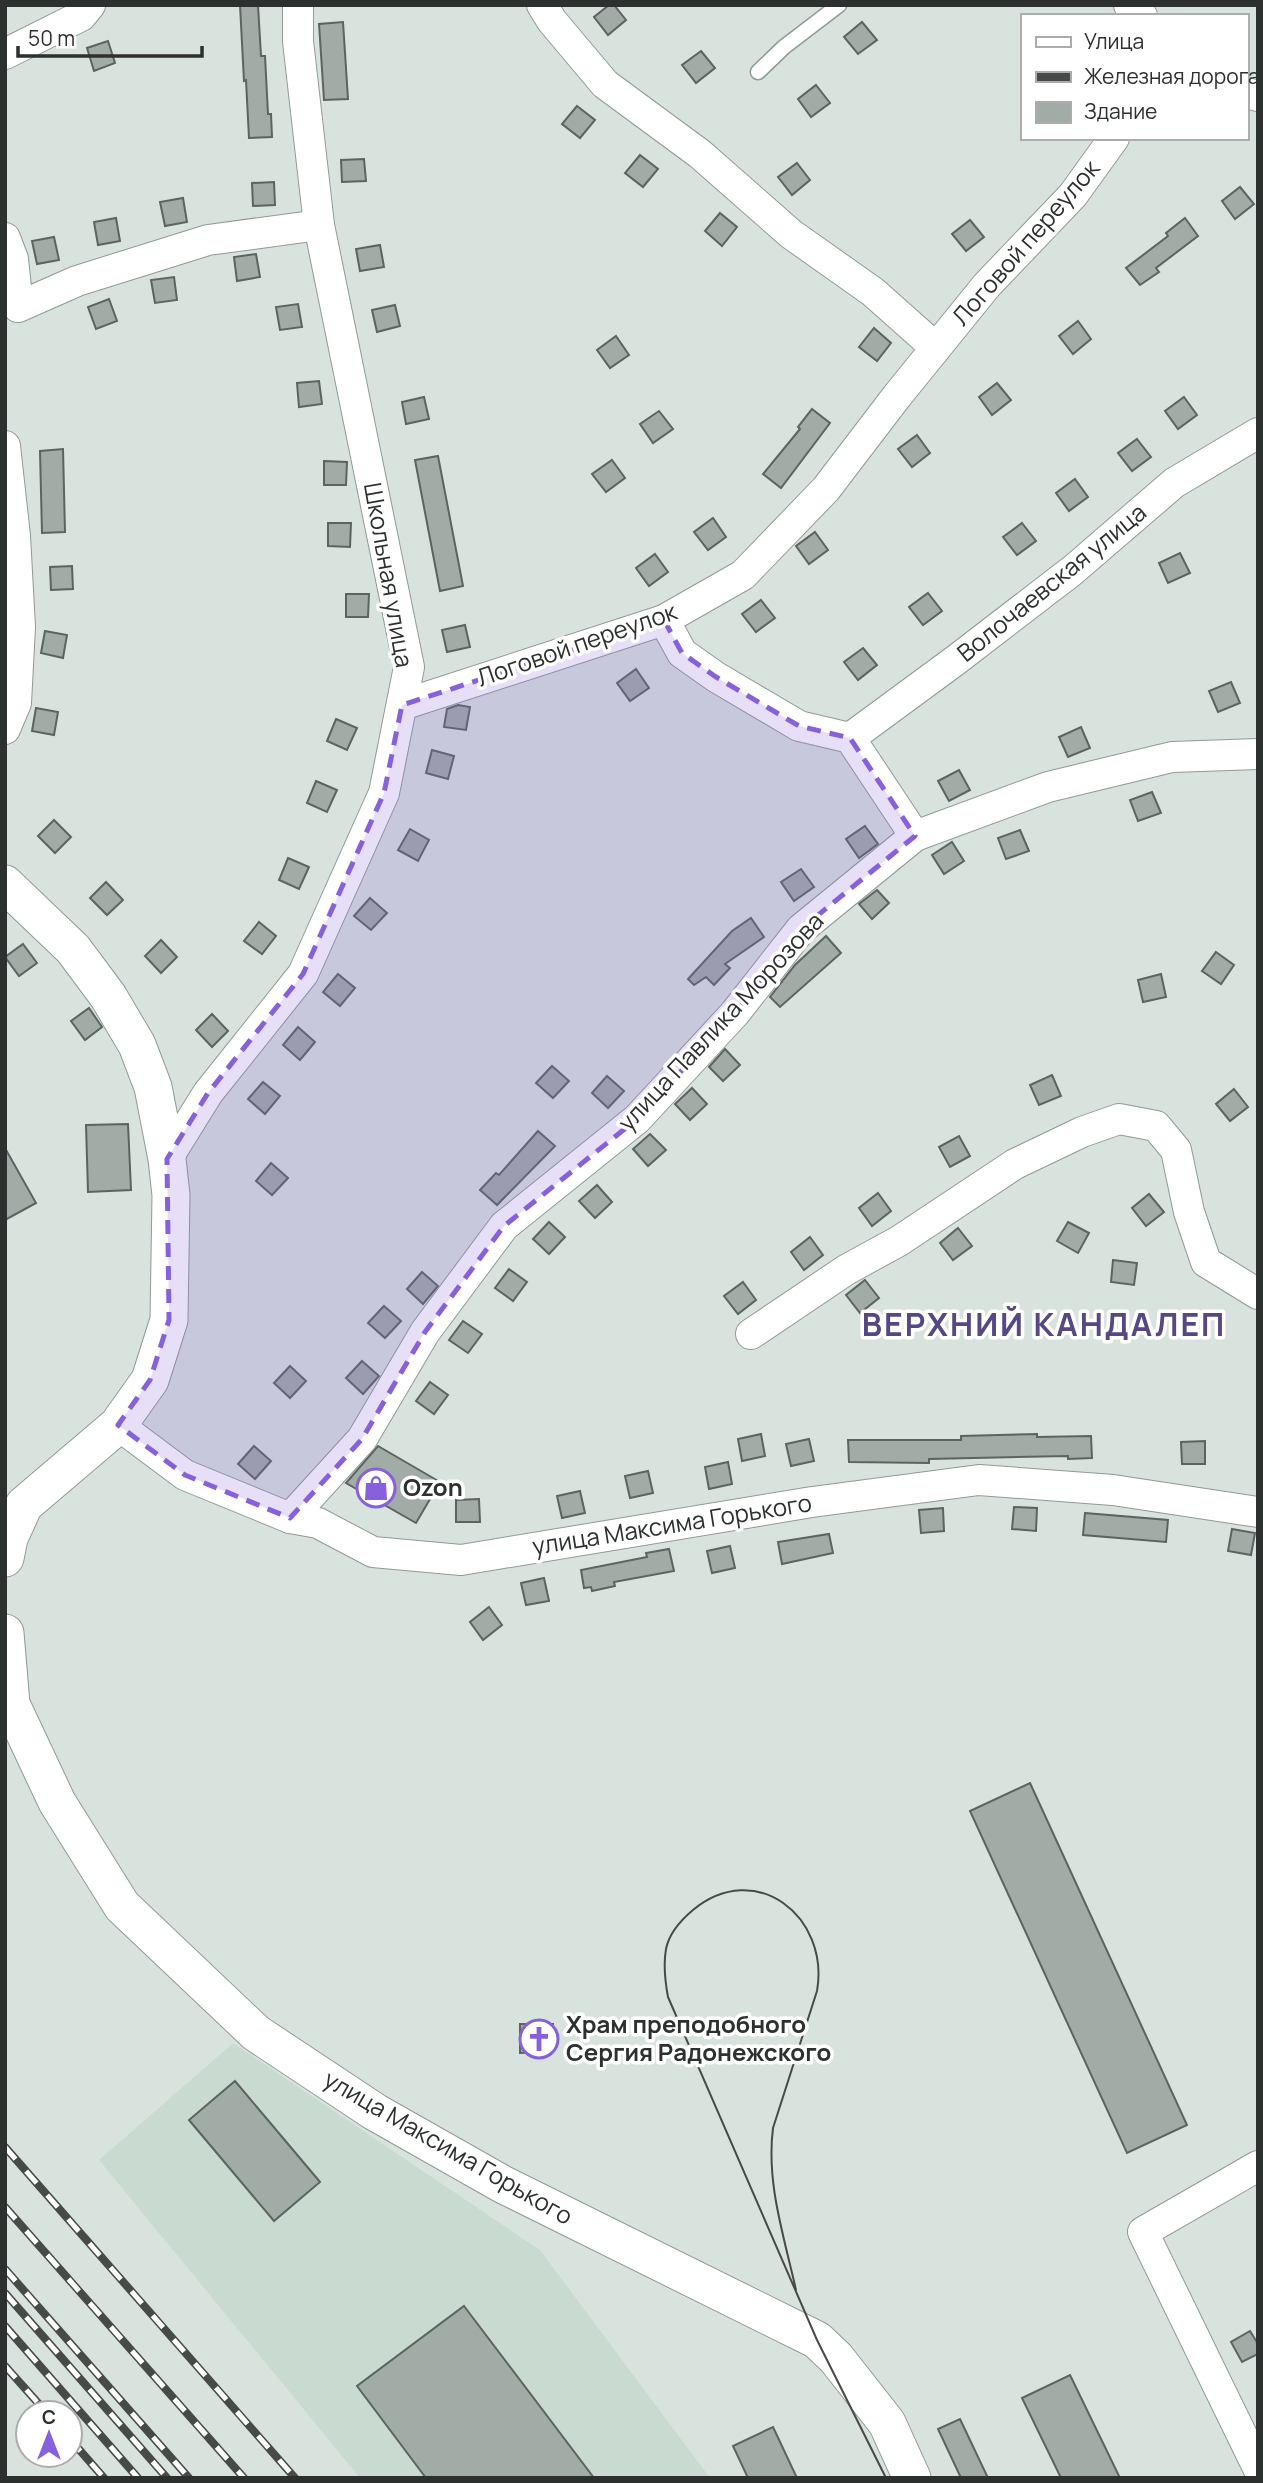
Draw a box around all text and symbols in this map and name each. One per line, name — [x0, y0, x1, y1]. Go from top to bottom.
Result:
scale bar — [18, 14, 201, 58]
legend — [1021, 14, 1249, 140]
text: 50 m — [28, 24, 75, 52]
text: Улица — [1084, 27, 1144, 55]
text: Железная дорога — [1084, 62, 1260, 90]
text: Здание — [1084, 97, 1157, 125]
street label: Логовой переулок — [944, 151, 1107, 332]
street label: Школьная улица — [357, 480, 422, 670]
street label: Волочаевская улица — [950, 495, 1153, 668]
street label: Логовой переулок — [472, 594, 682, 693]
street label: улица Павлика Морозова — [610, 904, 830, 1138]
district label: ВЕРХНИЙ КАНДАЛЕП — [862, 1302, 1226, 1346]
shop icon: Ozon — [355, 1467, 397, 1509]
place label: Ozon — [403, 1470, 463, 1503]
street label: улица Максима Горького — [530, 1485, 814, 1562]
place label: Храм преподобного Сергия Радонежского — [566, 2007, 831, 2068]
church icon: Храм преподобного Сергия Радонежского — [518, 2018, 560, 2060]
street label: улица Максима Горького — [318, 2062, 579, 2232]
north arrow — [14, 2399, 84, 2469]
text: С — [42, 2404, 56, 2430]

